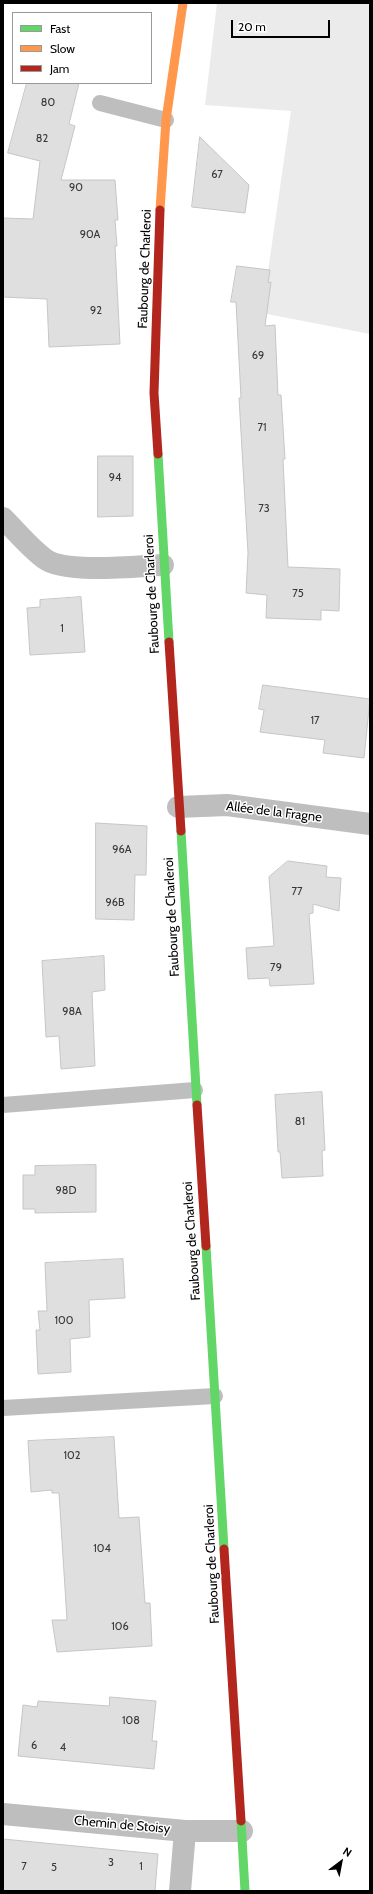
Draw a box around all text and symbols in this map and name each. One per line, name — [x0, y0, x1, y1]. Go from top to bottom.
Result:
legend — [12, 12, 152, 84]
scale bar — [233, 12, 332, 38]
text: 20 m — [238, 19, 266, 34]
text: Fast — [50, 21, 70, 36]
text: Slow — [50, 41, 75, 56]
text: Jam — [50, 61, 69, 76]
house number: 80 — [41, 96, 55, 110]
house number: 82 — [36, 132, 48, 146]
house number: 67 — [211, 168, 223, 182]
house number: 90 — [69, 181, 83, 195]
street label: Faubourg de Charleroi — [135, 209, 155, 329]
house number: 90A — [80, 228, 100, 242]
house number: 92 — [90, 304, 102, 318]
house number: 69 — [252, 349, 264, 363]
house number: 71 — [257, 421, 267, 435]
house number: 94 — [109, 471, 121, 485]
house number: 73 — [258, 502, 270, 516]
street label: Faubourg de Charleroi — [141, 534, 163, 654]
house number: 75 — [292, 587, 304, 601]
house number: 1 — [60, 622, 64, 636]
house number: 17 — [310, 714, 320, 728]
street label: Allée de la Fragne — [225, 798, 323, 826]
house number: 96A — [112, 843, 132, 857]
street label: Faubourg de Charleroi — [161, 857, 183, 977]
house number: 77 — [291, 885, 303, 899]
house number: 96B — [105, 896, 125, 910]
house number: 79 — [270, 961, 282, 975]
house number: 98A — [62, 1005, 82, 1019]
house number: 81 — [295, 1115, 305, 1129]
street label: Faubourg de Charleroi — [180, 1181, 204, 1301]
house number: 98D — [56, 1184, 76, 1198]
house number: 100 — [55, 1314, 73, 1328]
house number: 102 — [63, 1449, 81, 1463]
street label: Faubourg de Charleroi — [201, 1504, 223, 1624]
house number: 104 — [93, 1542, 111, 1556]
house number: 106 — [111, 1620, 129, 1634]
house number: 108 — [122, 1714, 140, 1728]
house number: 6 — [31, 1739, 37, 1753]
house number: 4 — [60, 1741, 66, 1755]
street label: Chemin de Stoisy — [73, 1813, 171, 1837]
north arrow — [321, 1842, 361, 1882]
text: N — [340, 1844, 354, 1860]
house number: 3 — [108, 1856, 114, 1870]
house number: 7 — [21, 1860, 27, 1874]
house number: 1 — [139, 1860, 143, 1874]
house number: 5 — [51, 1861, 57, 1875]

